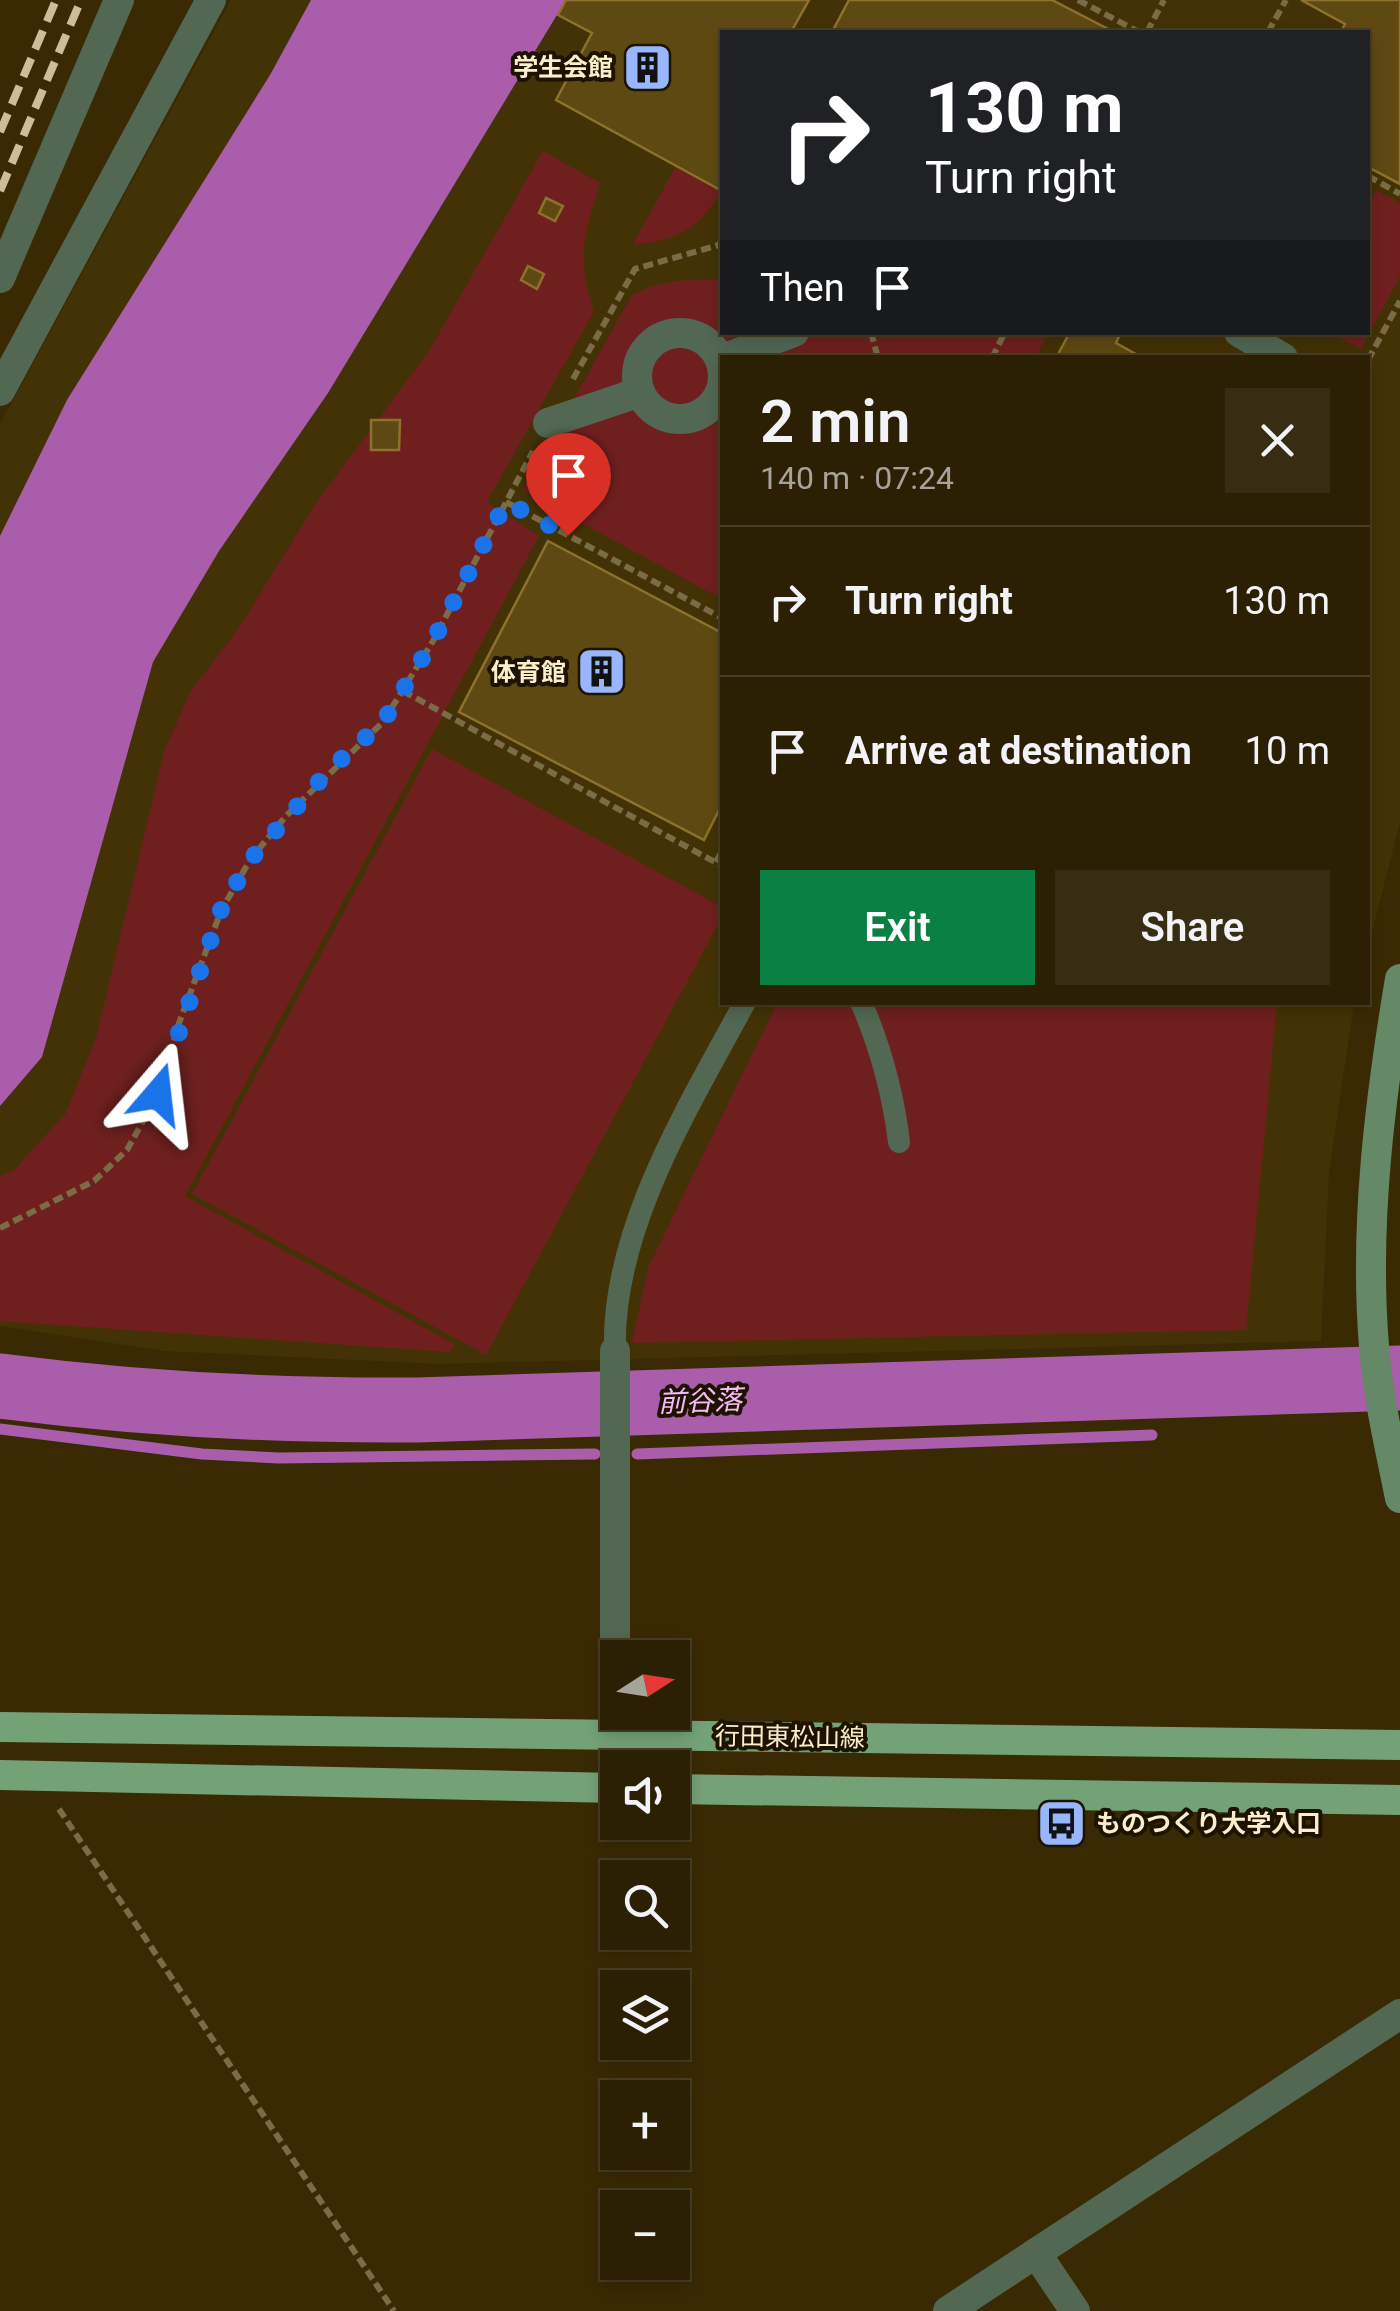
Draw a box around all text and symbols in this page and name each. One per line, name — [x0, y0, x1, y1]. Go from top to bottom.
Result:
building icon: 学生会館 — [622, 41, 674, 93]
place label: 学生会館 — [513, 53, 613, 82]
text: 130 m — [925, 67, 1124, 149]
icon: right — [760, 70, 890, 200]
text: Turn right — [925, 151, 1117, 204]
icon: arrive — [865, 260, 920, 315]
text: Then — [760, 266, 845, 310]
text: 2 min — [760, 386, 910, 457]
button: close — [1225, 388, 1330, 493]
pin — [526, 433, 611, 536]
icon: arrive — [541, 448, 596, 503]
text: 140 m · 07:24 — [760, 459, 954, 497]
icon: right — [760, 574, 815, 629]
text: Turn right — [845, 579, 1013, 623]
text: 130 m — [1223, 579, 1330, 623]
building icon: 体育館 — [575, 646, 627, 698]
place label: 体育館 — [491, 658, 566, 687]
icon: arrive — [760, 724, 815, 779]
text: Arrive at destination — [845, 729, 1192, 773]
text: 10 m — [1245, 729, 1330, 773]
button: Exit — [760, 870, 1035, 985]
button: Share — [1055, 870, 1330, 985]
position arrow — [106, 1042, 210, 1146]
water label: 前谷落 — [657, 1383, 747, 1419]
north arrow — [600, 1640, 690, 1730]
map controls — [600, 1640, 690, 2280]
street label: 行田東松山線 — [715, 1721, 865, 1753]
button: sound — [600, 1750, 690, 1840]
bus stop icon: ものつくり大学入口 — [1035, 1797, 1087, 1849]
place label: ものつくり大学入口 — [1096, 1809, 1321, 1838]
button: search — [600, 1860, 690, 1950]
button: layers — [600, 1970, 690, 2060]
button: + — [600, 2080, 690, 2170]
button: − — [600, 2190, 690, 2280]

